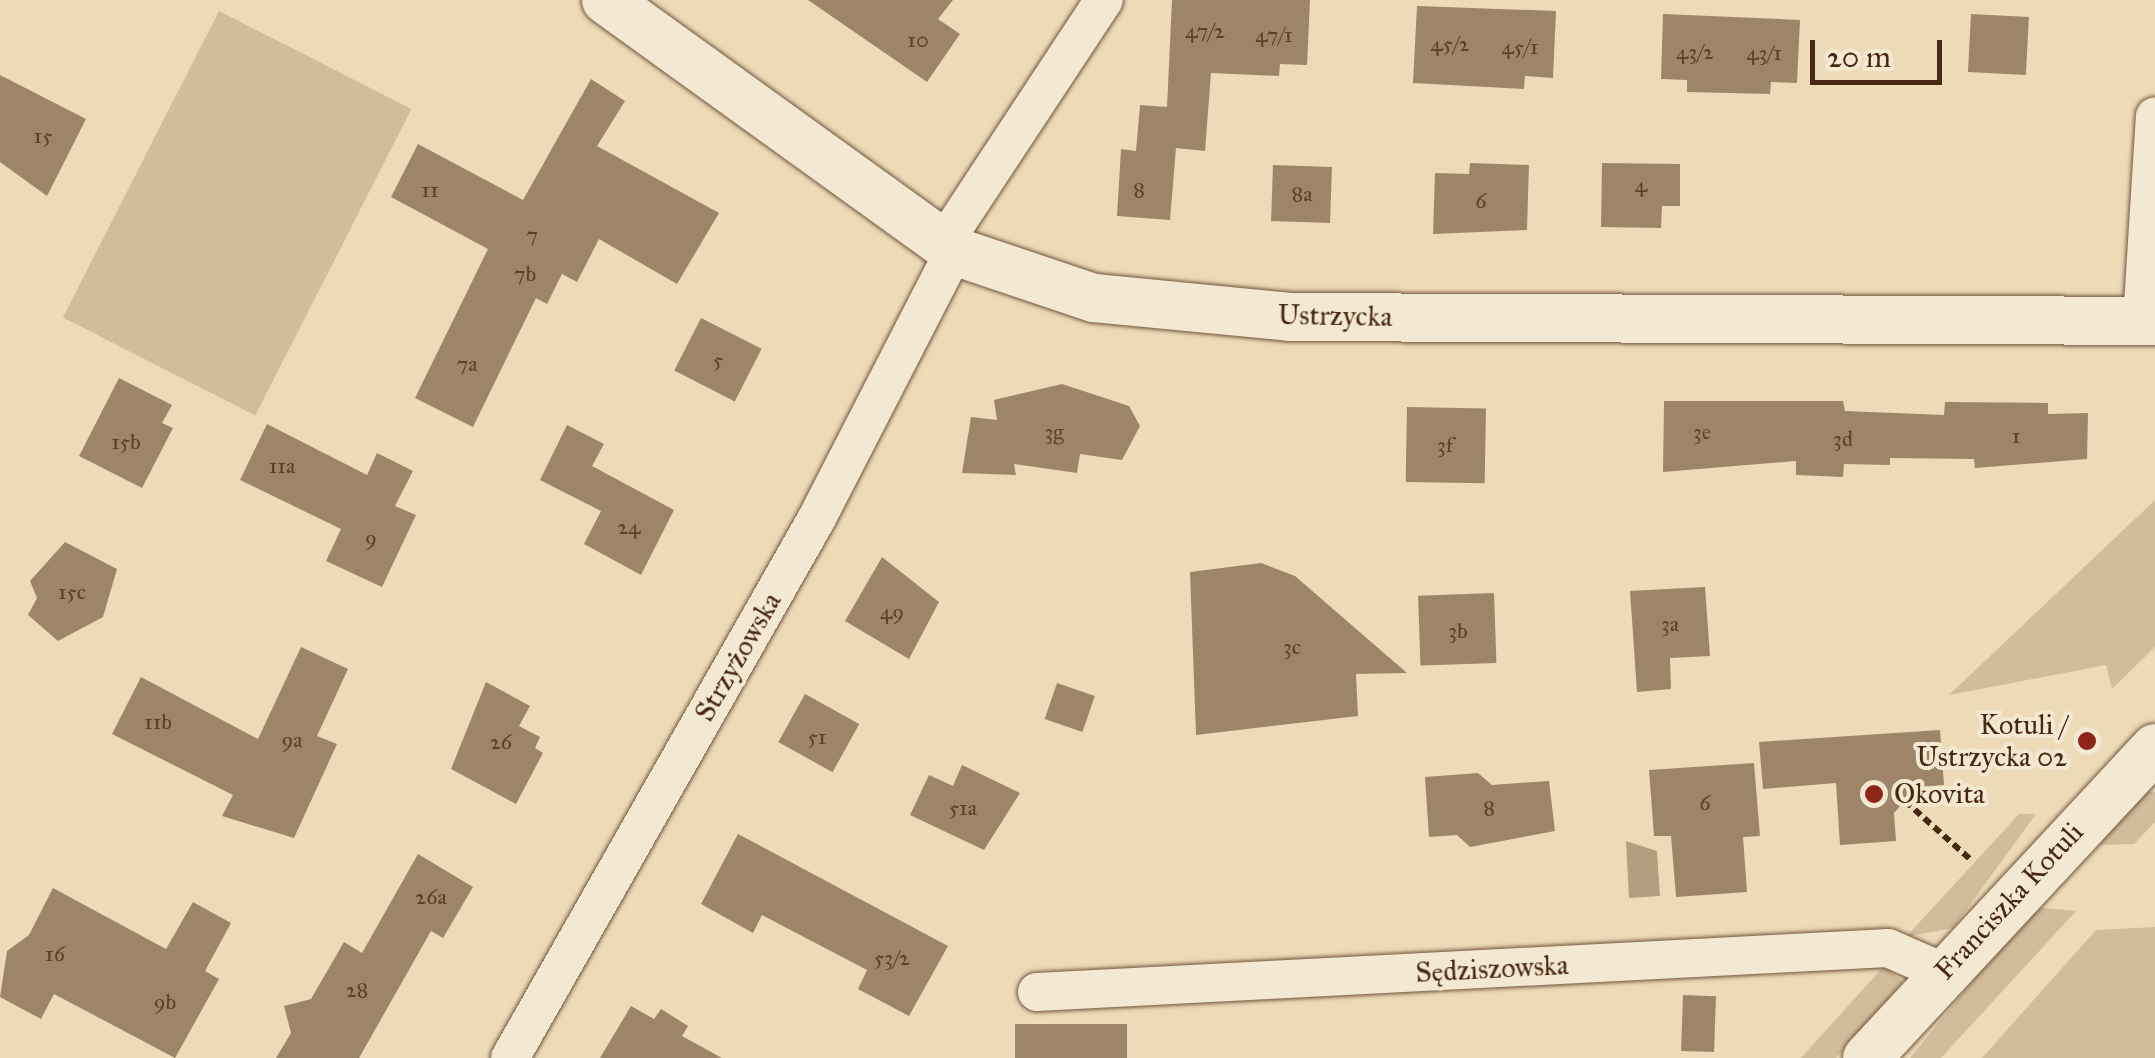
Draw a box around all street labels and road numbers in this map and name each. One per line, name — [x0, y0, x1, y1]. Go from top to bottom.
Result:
street label: Ustrzycka — [1277, 298, 1393, 334]
street label: Strzyżowska — [688, 587, 788, 727]
street label: Franciszka Kotuli — [1928, 815, 2090, 987]
street label: Sędziszowska — [1415, 948, 1569, 990]

